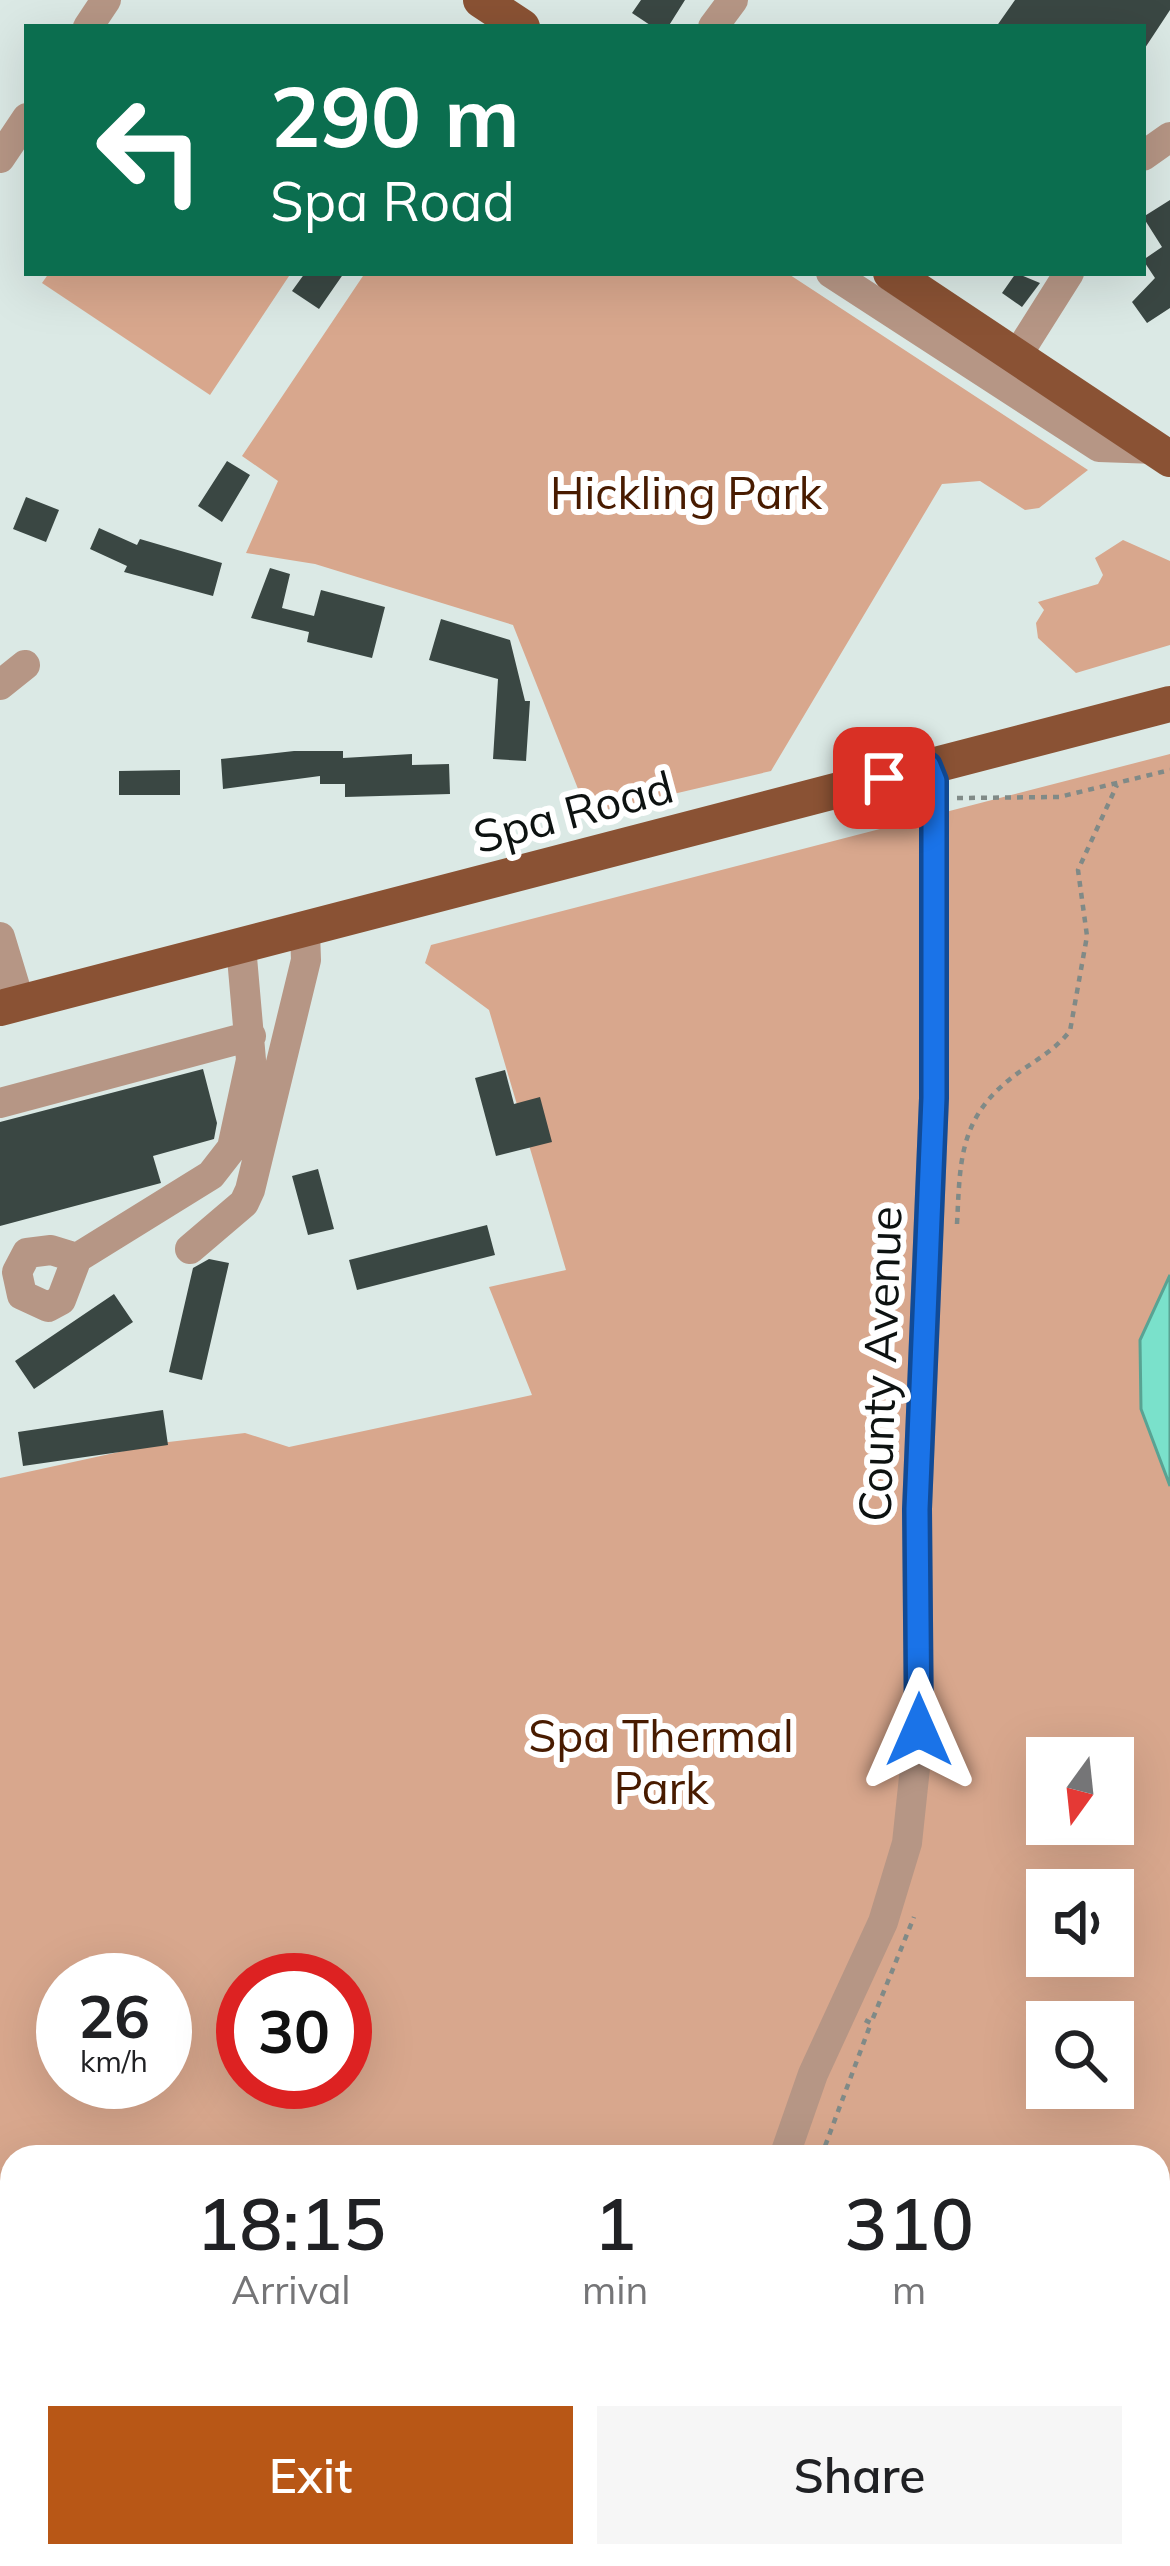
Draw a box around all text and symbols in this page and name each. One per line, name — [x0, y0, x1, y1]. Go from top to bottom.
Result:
text: 290 m — [270, 63, 520, 168]
icon: left — [72, 72, 228, 228]
text: Spa Road — [270, 167, 515, 235]
park label: Hickling Park — [550, 464, 823, 520]
pin — [833, 727, 935, 829]
icon: arrive — [851, 745, 917, 811]
street label: Spa Road — [467, 758, 679, 864]
street label: County Avenue — [846, 1205, 912, 1523]
position arrow — [856, 1667, 982, 1793]
park label: Spa Thermal Park — [528, 1707, 794, 1815]
north arrow — [1026, 1737, 1134, 1845]
map controls — [1026, 1737, 1134, 2109]
button: sound — [1026, 1869, 1134, 1977]
speed limit sign: 30 — [216, 1953, 372, 2109]
text: 26 — [78, 1978, 150, 2053]
button: search — [1026, 2001, 1134, 2109]
text: km/h — [80, 2042, 148, 2080]
text: 18:15 — [196, 2178, 386, 2268]
text: 1 — [594, 2178, 637, 2268]
text: 310 — [844, 2178, 974, 2268]
text: Arrival — [231, 2265, 351, 2314]
text: min — [582, 2265, 648, 2314]
text: m — [892, 2265, 926, 2314]
button: Exit — [48, 2406, 573, 2544]
button: Share — [597, 2406, 1122, 2544]

